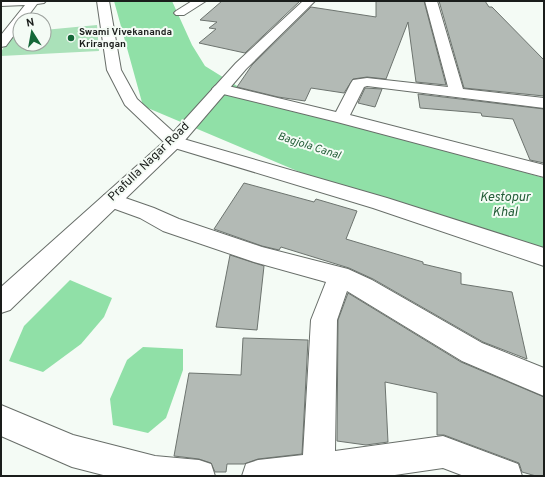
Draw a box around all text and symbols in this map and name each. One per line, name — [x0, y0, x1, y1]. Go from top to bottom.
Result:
north arrow — [12, 12, 52, 52]
text: N — [25, 16, 35, 31]
place label: Swami Vivekananda Krirangan — [79, 26, 172, 51]
marker: Swami Vivekananda Krirangan — [66, 33, 76, 43]
street label: Prafulla Nagar Road — [105, 119, 193, 205]
water label: Bagjola Canal — [276, 129, 343, 163]
water label: Kestopur Khal — [480, 190, 531, 221]

